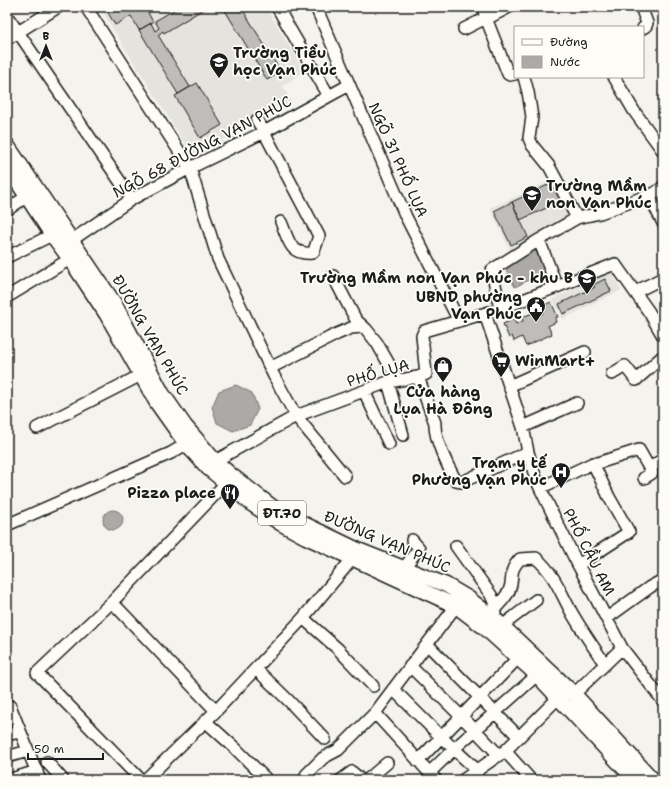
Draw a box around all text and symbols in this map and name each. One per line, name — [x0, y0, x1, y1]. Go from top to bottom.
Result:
north arrow — [26, 26, 66, 66]
legend — [514, 26, 644, 78]
text: B — [43, 29, 50, 44]
text: Đường — [550, 34, 588, 50]
place label: Trường Tiểu học Vạn Phúc — [233, 43, 337, 80]
school or university icon: Trường Tiểu học Vạn Phúc — [208, 51, 230, 79]
text: Nước — [550, 54, 580, 70]
street label: NGÕ 68 ĐƯỜNG VẠN PHÚC — [108, 90, 295, 203]
street label: NGÕ 31 PHỐ LỤA — [364, 98, 435, 221]
place label: Trường Mầm non Vạn Phúc — [546, 176, 652, 213]
school or university icon: Trường Mầm non Vạn Phúc — [521, 184, 543, 212]
school or university icon: Trường Mầm non Vạn Phúc - khu B — [576, 267, 598, 295]
place label: Trường Mầm non Vạn Phúc - khu B — [300, 268, 573, 288]
street label: ĐƯỜNG VẠN PHÚC — [107, 271, 193, 399]
place label: UBND phường Vạn Phúc — [416, 287, 522, 324]
public building icon: UBND phường Vạn Phúc — [525, 295, 547, 323]
supermarket icon: WinMart+ — [490, 350, 512, 378]
place label: WinMart+ — [515, 351, 595, 371]
street label: PHỐ LỤA — [344, 352, 412, 391]
shop icon: Cửa hàng Lụa Hà Đông — [432, 355, 454, 383]
place label: Cửa hàng Lụa Hà Đông — [394, 382, 493, 419]
place label: Trạm y tế Phường Vạn Phúc — [412, 453, 548, 490]
hospital icon: Trạm y tế Phường Vạn Phúc — [550, 461, 572, 489]
restaurant icon: Pizza place — [219, 482, 241, 510]
place label: Pizza place — [127, 483, 216, 503]
road number: ĐT.70 — [258, 501, 306, 525]
street label: PHỐ CẦU AM — [558, 503, 622, 599]
street label: ĐƯỜNG VẠN PHÚC — [321, 505, 454, 578]
scale bar — [28, 735, 103, 761]
text: 50 m — [34, 741, 64, 757]

